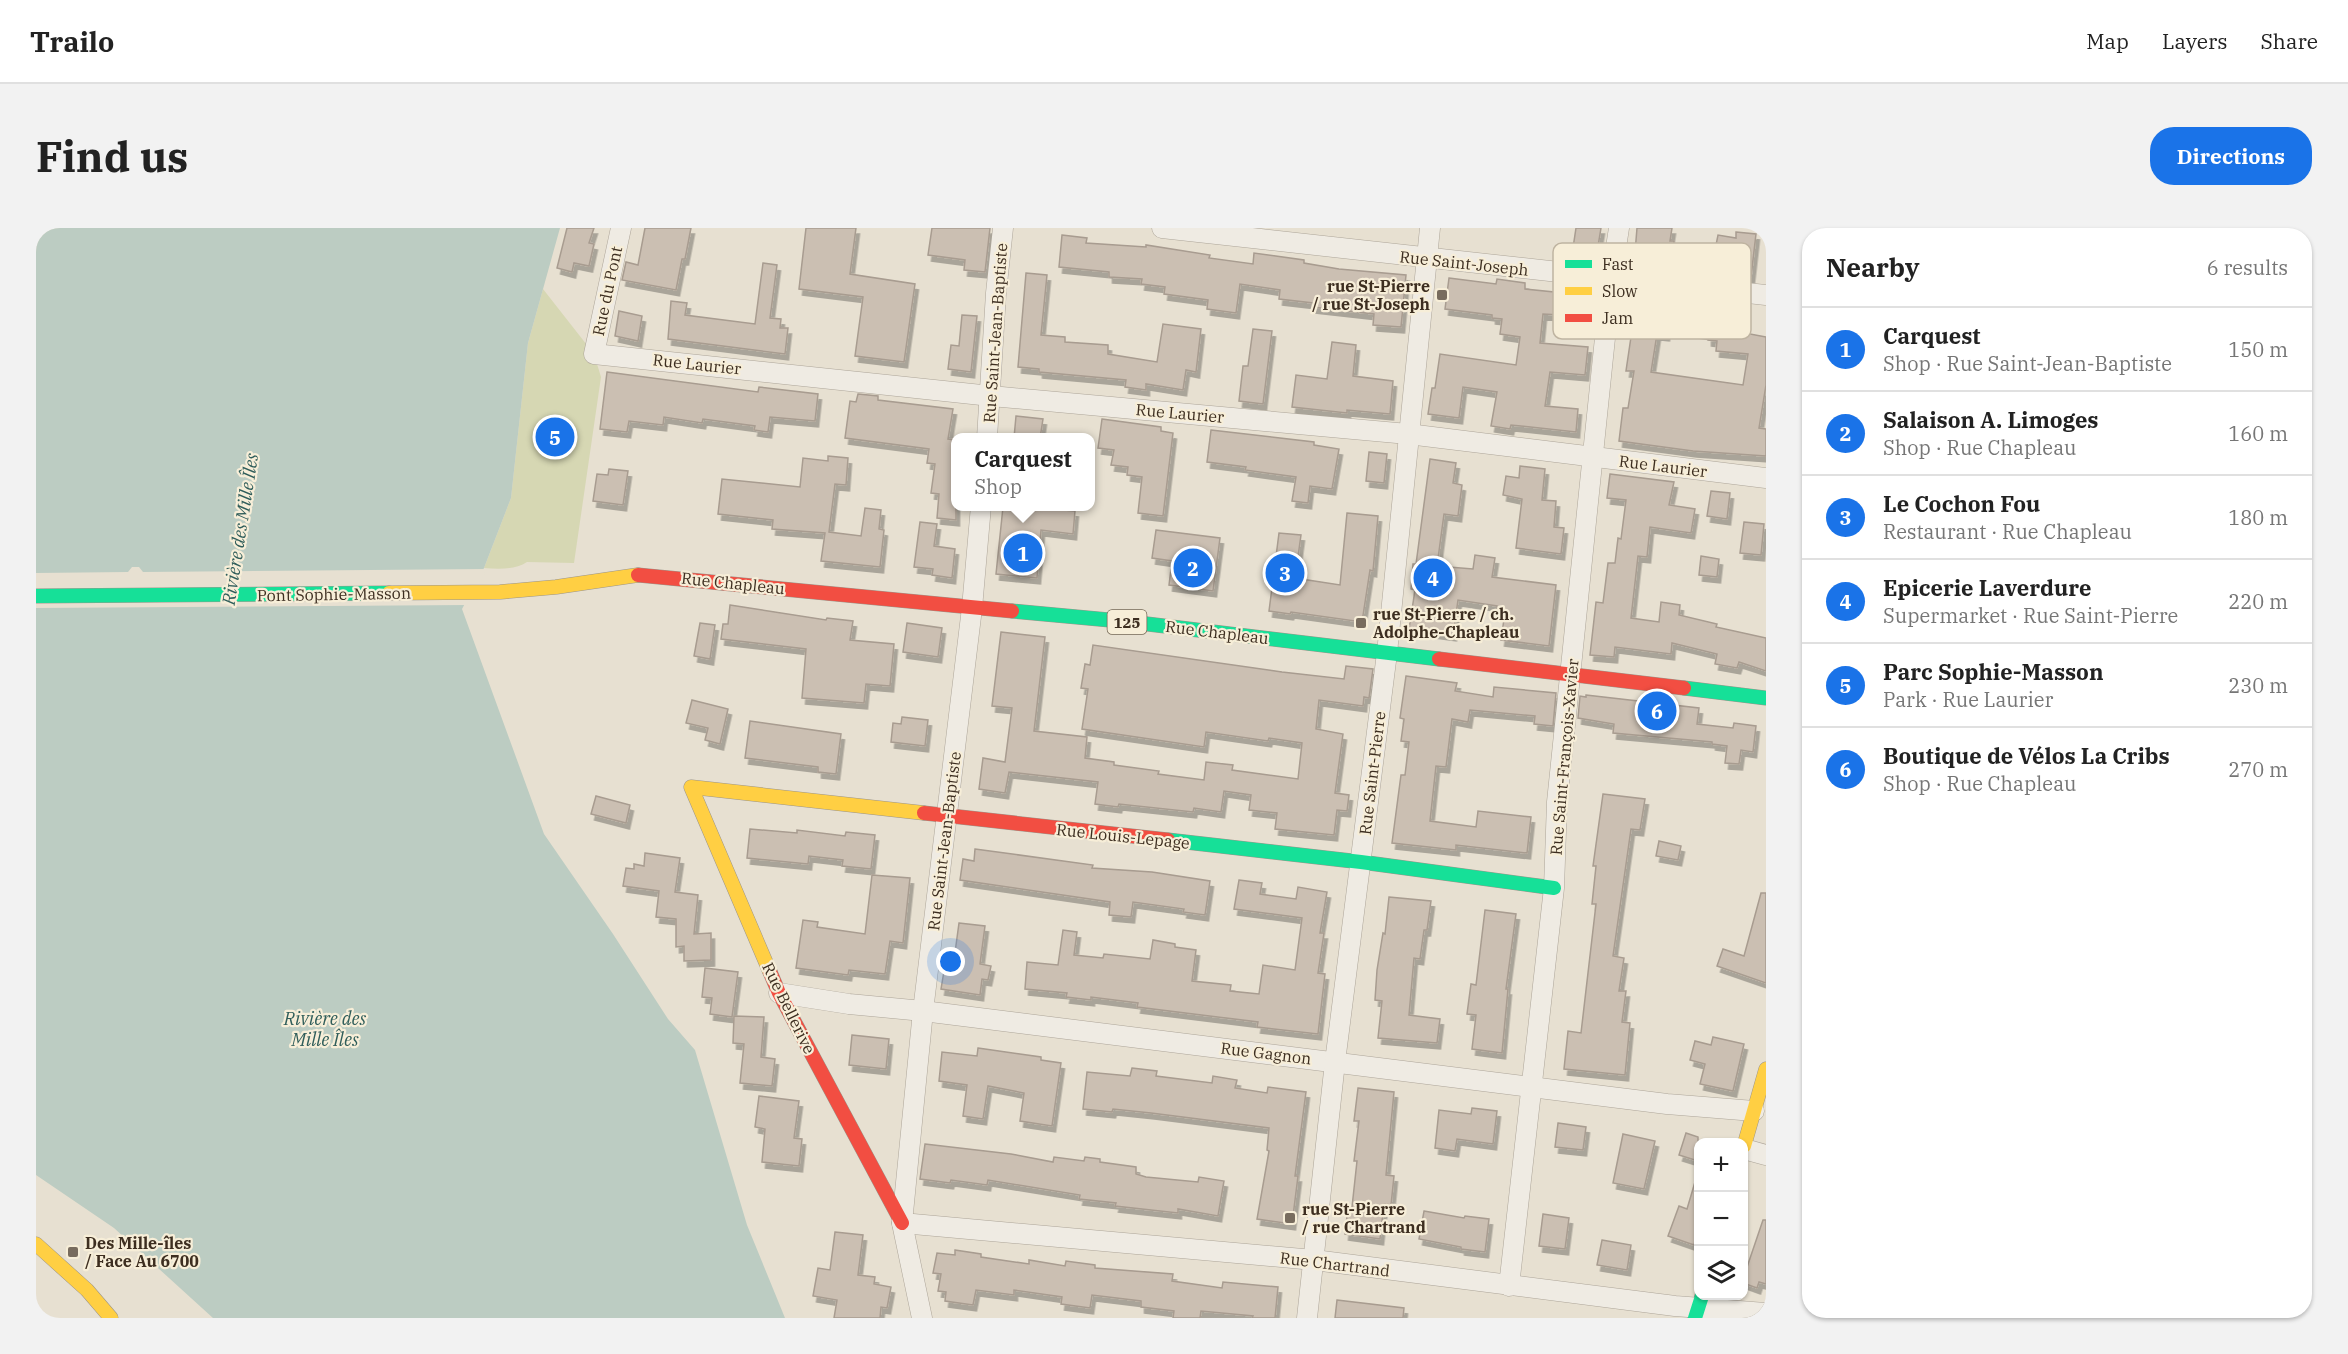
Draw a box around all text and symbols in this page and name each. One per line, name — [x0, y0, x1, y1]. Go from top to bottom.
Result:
text: Trailo — [30, 23, 114, 60]
text: Map — [2086, 27, 2129, 55]
text: Layers — [2162, 27, 2228, 55]
text: Share — [2261, 27, 2318, 55]
button: Directions — [2150, 127, 2312, 185]
text: Find us — [36, 129, 188, 184]
street label: Rue Saint-Jean-Baptiste — [979, 242, 1011, 424]
legend — [1553, 243, 1751, 339]
street label: Rue du Pont — [588, 244, 626, 337]
street label: Rue Saint-Joseph — [1399, 246, 1530, 280]
text: Nearby — [1826, 250, 1920, 284]
text: Fast — [1602, 254, 1634, 274]
text: 6 results — [2207, 254, 2288, 281]
place label: rue St-Pierre / rue St-Joseph — [1312, 276, 1430, 314]
text: Slow — [1602, 281, 1638, 301]
marker: rue St-Pierre / rue St-Joseph — [1435, 288, 1449, 302]
text: Jam — [1602, 308, 1633, 328]
text: Carquest — [1883, 321, 1981, 350]
text: 1 — [1840, 336, 1852, 363]
text: 150 m — [2228, 336, 2288, 363]
street label: Rue Laurier — [652, 349, 742, 379]
text: Shop · Rue Saint-Jean-Baptiste — [1883, 350, 2172, 377]
street label: Rue Laurier — [1135, 399, 1225, 427]
text: Salaison A. Limoges — [1883, 405, 2099, 434]
pin: 5 — [536, 414, 574, 460]
text: 2 — [1840, 420, 1852, 447]
text: 160 m — [2228, 420, 2288, 447]
popup — [951, 433, 1095, 511]
text: Shop · Rue Chapleau — [1883, 434, 2076, 461]
text: Carquest — [974, 444, 1072, 473]
water label: Rivière des Mille Îles — [216, 451, 263, 607]
street label: Rue Laurier — [1618, 451, 1708, 481]
text: Shop — [974, 473, 1022, 500]
text: Le Cochon Fou — [1883, 489, 2040, 518]
text: 3 — [1840, 504, 1852, 531]
text: 180 m — [2228, 504, 2288, 531]
text: Restaurant · Rue Chapleau — [1883, 518, 2132, 545]
pin: 1 — [1004, 530, 1042, 576]
pin: 2 — [1174, 546, 1212, 590]
pin: 3 — [1266, 550, 1304, 596]
pin: 4 — [1414, 556, 1452, 600]
street label: Rue Chapleau — [680, 568, 786, 598]
text: Epicerie Laverdure — [1883, 573, 2092, 602]
street label: Pont Sophie-Masson — [257, 583, 411, 605]
text: 4 — [1840, 588, 1852, 615]
text: 220 m — [2228, 588, 2288, 615]
text: Supermarket · Rue Saint-Pierre — [1883, 602, 2178, 629]
place label: rue St-Pierre / ch. Adolphe-Chapleau — [1373, 604, 1519, 642]
road number: 125 — [1108, 610, 1146, 634]
street label: Rue Chapleau — [1164, 616, 1270, 648]
marker: rue St-Pierre / ch. Adolphe-Chapleau — [1354, 616, 1368, 630]
text: Parc Sophie-Masson — [1883, 657, 2104, 686]
street label: Rue Saint-François-Xavier — [1545, 658, 1583, 856]
text: 5 — [1840, 672, 1852, 699]
text: 230 m — [2228, 672, 2288, 699]
text: Park · Rue Laurier — [1883, 686, 2053, 713]
pin: 6 — [1638, 688, 1676, 734]
street label: Rue Saint-Pierre — [1355, 710, 1389, 836]
text: Boutique de Vélos La Cribs — [1883, 741, 2170, 770]
street label: Rue Saint-Jean-Baptiste — [923, 750, 965, 932]
text: 6 — [1840, 756, 1852, 783]
text: 270 m — [2228, 756, 2288, 783]
text: Shop · Rue Chapleau — [1883, 770, 2076, 797]
street label: Rue Louis-Lepage — [1055, 819, 1191, 853]
your location — [936, 947, 965, 976]
street label: Rue Bellerive — [758, 959, 820, 1057]
water label: Rivière des Mille Îles — [283, 1007, 366, 1051]
street label: Rue Gagnon — [1219, 1038, 1313, 1068]
map controls — [1694, 1138, 1748, 1300]
button: + — [1694, 1138, 1748, 1192]
button: − — [1694, 1192, 1748, 1246]
place label: rue St-Pierre / rue Chartrand — [1302, 1199, 1426, 1237]
marker: rue St-Pierre / rue Chartrand — [1283, 1211, 1297, 1225]
place label: Des Mille-îles / Face Au 6700 — [85, 1233, 199, 1271]
marker: Des Mille-îles / Face Au 6700 — [66, 1245, 80, 1259]
button: layers — [1694, 1246, 1748, 1300]
street label: Rue Chartrand — [1279, 1247, 1391, 1281]

